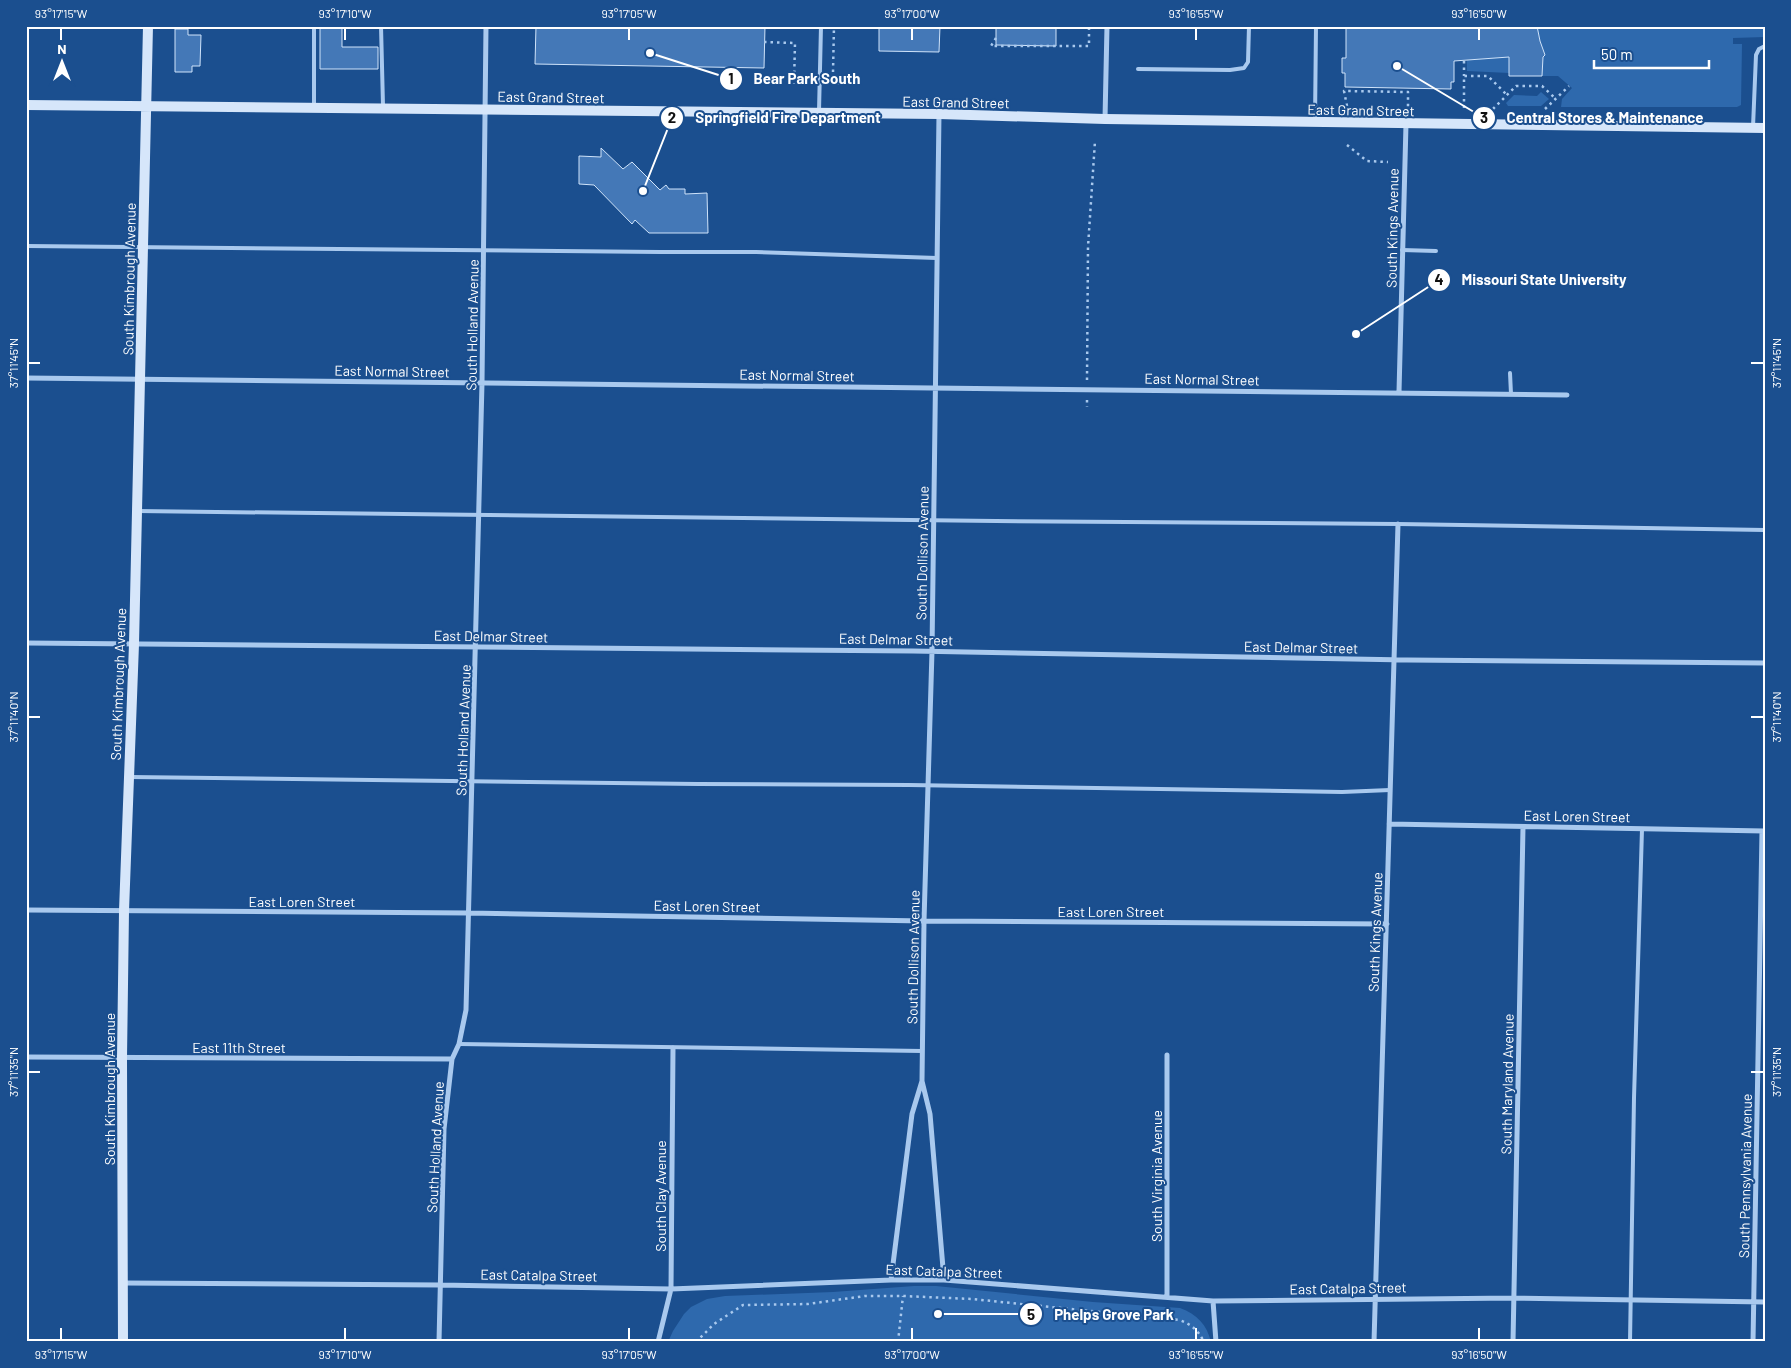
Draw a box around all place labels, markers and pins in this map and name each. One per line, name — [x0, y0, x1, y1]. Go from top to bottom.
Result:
callout: Bear Park South — [719, 64, 871, 94]
callout: Springfield Fire Department — [660, 103, 890, 133]
callout: Central Stores & Maintenance — [1471, 103, 1713, 133]
callout: Missouri State University — [1427, 265, 1637, 295]
callout: Phelps Grove Park — [1019, 1299, 1184, 1329]

